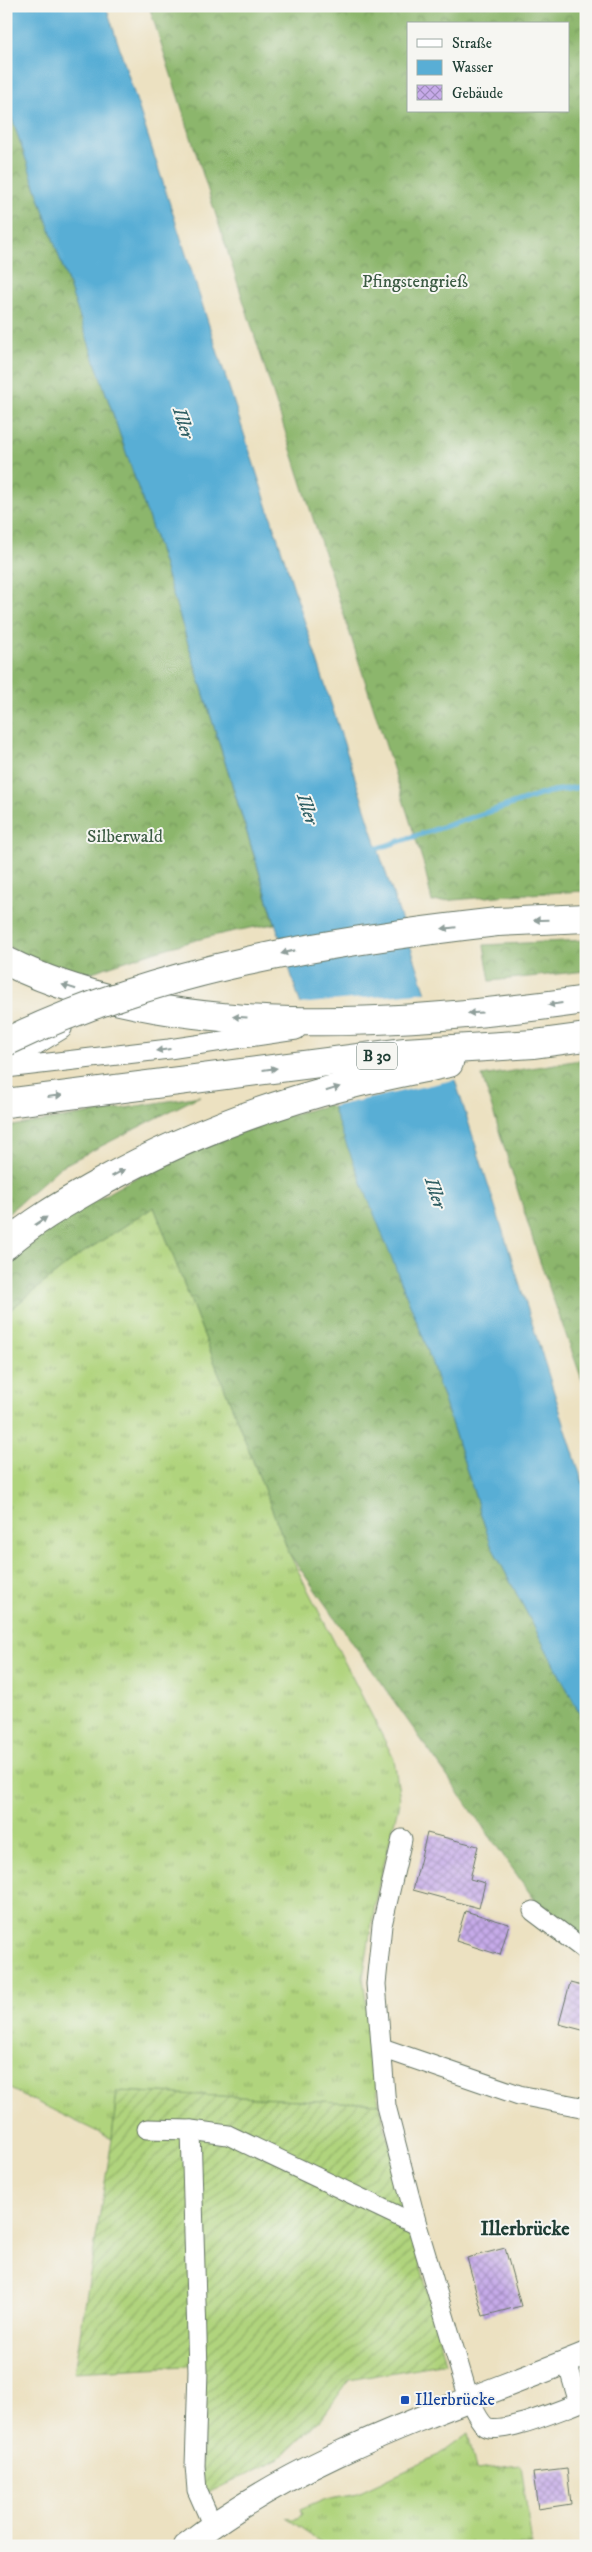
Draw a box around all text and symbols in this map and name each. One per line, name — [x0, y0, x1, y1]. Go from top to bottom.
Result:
legend — [407, 22, 570, 112]
text: Straße — [452, 34, 492, 53]
text: Wasser — [451, 58, 493, 77]
text: Gebäude — [452, 84, 503, 103]
park label: Pfingstengrieß — [362, 271, 468, 293]
water label: Iller — [167, 404, 199, 444]
water label: Iller — [291, 790, 323, 830]
park label: Silberwald — [87, 826, 163, 848]
one-way arrow — [533, 917, 549, 925]
one-way arrow — [440, 924, 456, 932]
one-way arrow — [280, 948, 295, 956]
one-way arrow — [62, 982, 77, 990]
one-way arrow — [546, 1001, 562, 1009]
one-way arrow — [466, 1009, 482, 1017]
one-way arrow — [232, 1013, 248, 1021]
road number: B 30 — [357, 1042, 397, 1070]
one-way arrow — [154, 1046, 170, 1054]
one-way arrow — [262, 1065, 278, 1073]
one-way arrow — [326, 1085, 341, 1093]
one-way arrow — [47, 1092, 63, 1100]
one-way arrow — [111, 1169, 126, 1177]
water label: Iller — [419, 1174, 451, 1214]
one-way arrow — [34, 1216, 48, 1226]
district label: Illerbrücke — [481, 2217, 570, 2242]
place label: Illerbrücke — [415, 2389, 495, 2411]
marker: Illerbrücke — [399, 2394, 411, 2406]

